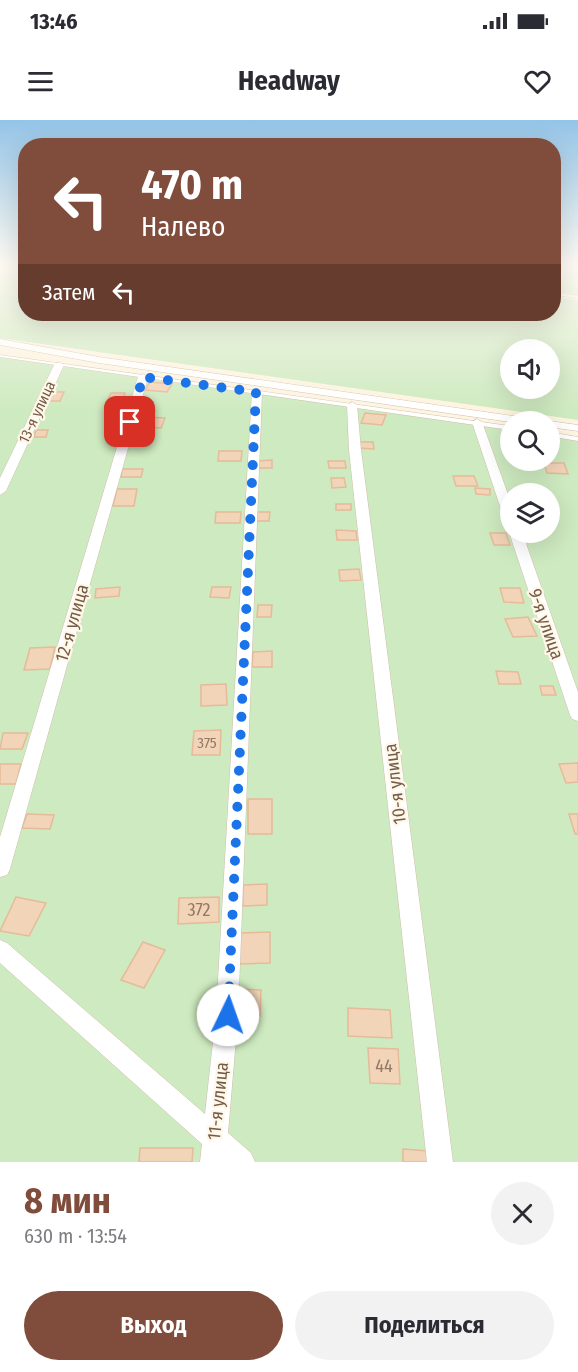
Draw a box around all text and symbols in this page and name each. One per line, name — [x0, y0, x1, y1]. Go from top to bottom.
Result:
text: 13:46 — [30, 8, 77, 35]
icon: menu — [24, 65, 57, 98]
text: Headway — [238, 65, 340, 97]
icon: heart — [521, 65, 554, 98]
text: 470 m — [141, 160, 243, 210]
icon: left — [42, 162, 120, 240]
text: Налево — [141, 211, 225, 243]
icon: left — [107, 276, 140, 309]
text: Затем — [42, 279, 95, 306]
map controls — [500, 339, 560, 543]
button: sound — [500, 339, 560, 399]
street label: 13-я улица — [15, 378, 59, 446]
pin — [104, 396, 155, 447]
icon: arrive — [113, 405, 146, 438]
button: search — [500, 411, 560, 471]
button: layers — [500, 483, 560, 543]
street label: 12-я улица — [50, 582, 94, 664]
street label: 9-я улица — [524, 586, 568, 662]
house number: 375 — [197, 734, 217, 752]
street label: 10-я улица — [379, 742, 411, 826]
house number: 372 — [187, 899, 211, 921]
position arrow — [196, 983, 260, 1047]
house number: 44 — [375, 1055, 393, 1077]
street label: 11-я улица — [203, 1061, 233, 1141]
text: 8 мин — [24, 1179, 111, 1223]
button: close — [491, 1182, 554, 1245]
text: 630 m · 13:54 — [24, 1224, 127, 1248]
button: Выход — [24, 1291, 283, 1360]
button: Поделиться — [295, 1291, 554, 1360]

